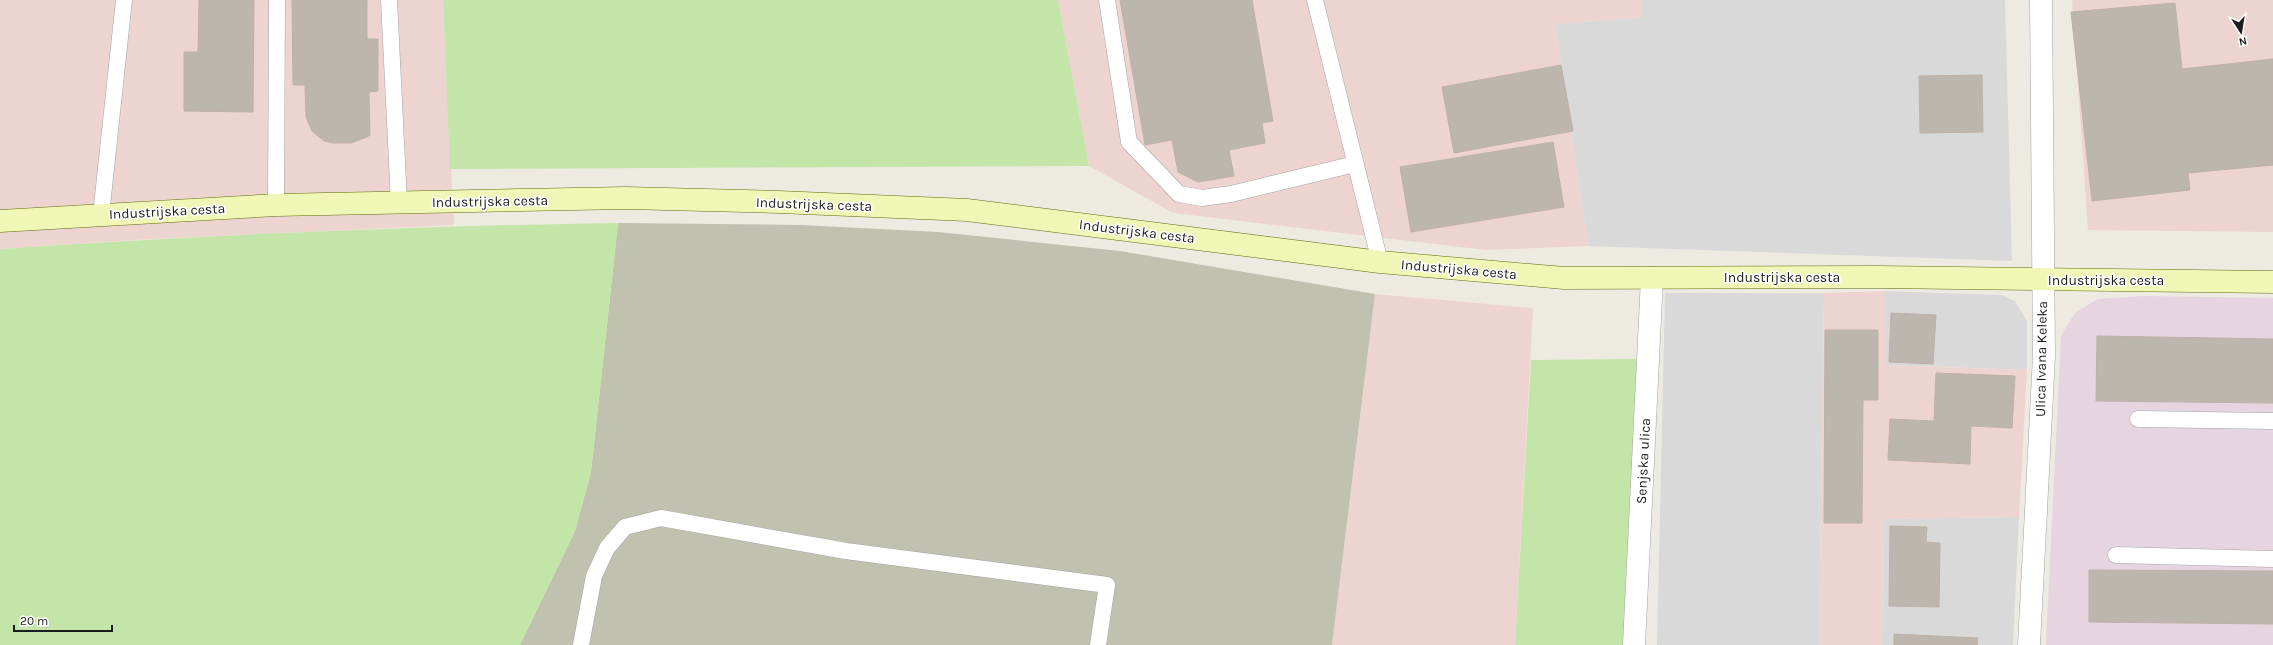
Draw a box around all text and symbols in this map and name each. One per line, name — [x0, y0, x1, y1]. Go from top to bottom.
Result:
north arrow — [2221, 12, 2261, 52]
text: N — [2238, 34, 2248, 48]
street label: Industrijska cesta — [432, 192, 548, 211]
street label: Industrijska cesta — [756, 194, 872, 215]
street label: Industrijska cesta — [108, 200, 226, 223]
street label: Industrijska cesta — [1078, 216, 1196, 247]
street label: Industrijska cesta — [1400, 256, 1518, 283]
street label: Industrijska cesta — [1724, 269, 1840, 286]
street label: Industrijska cesta — [2048, 272, 2164, 289]
street label: Ulica Ivana Keleka — [2032, 301, 2051, 417]
street label: Senjska ulica — [1633, 417, 1654, 505]
scale bar — [14, 607, 112, 633]
text: 20 m — [20, 614, 48, 628]

